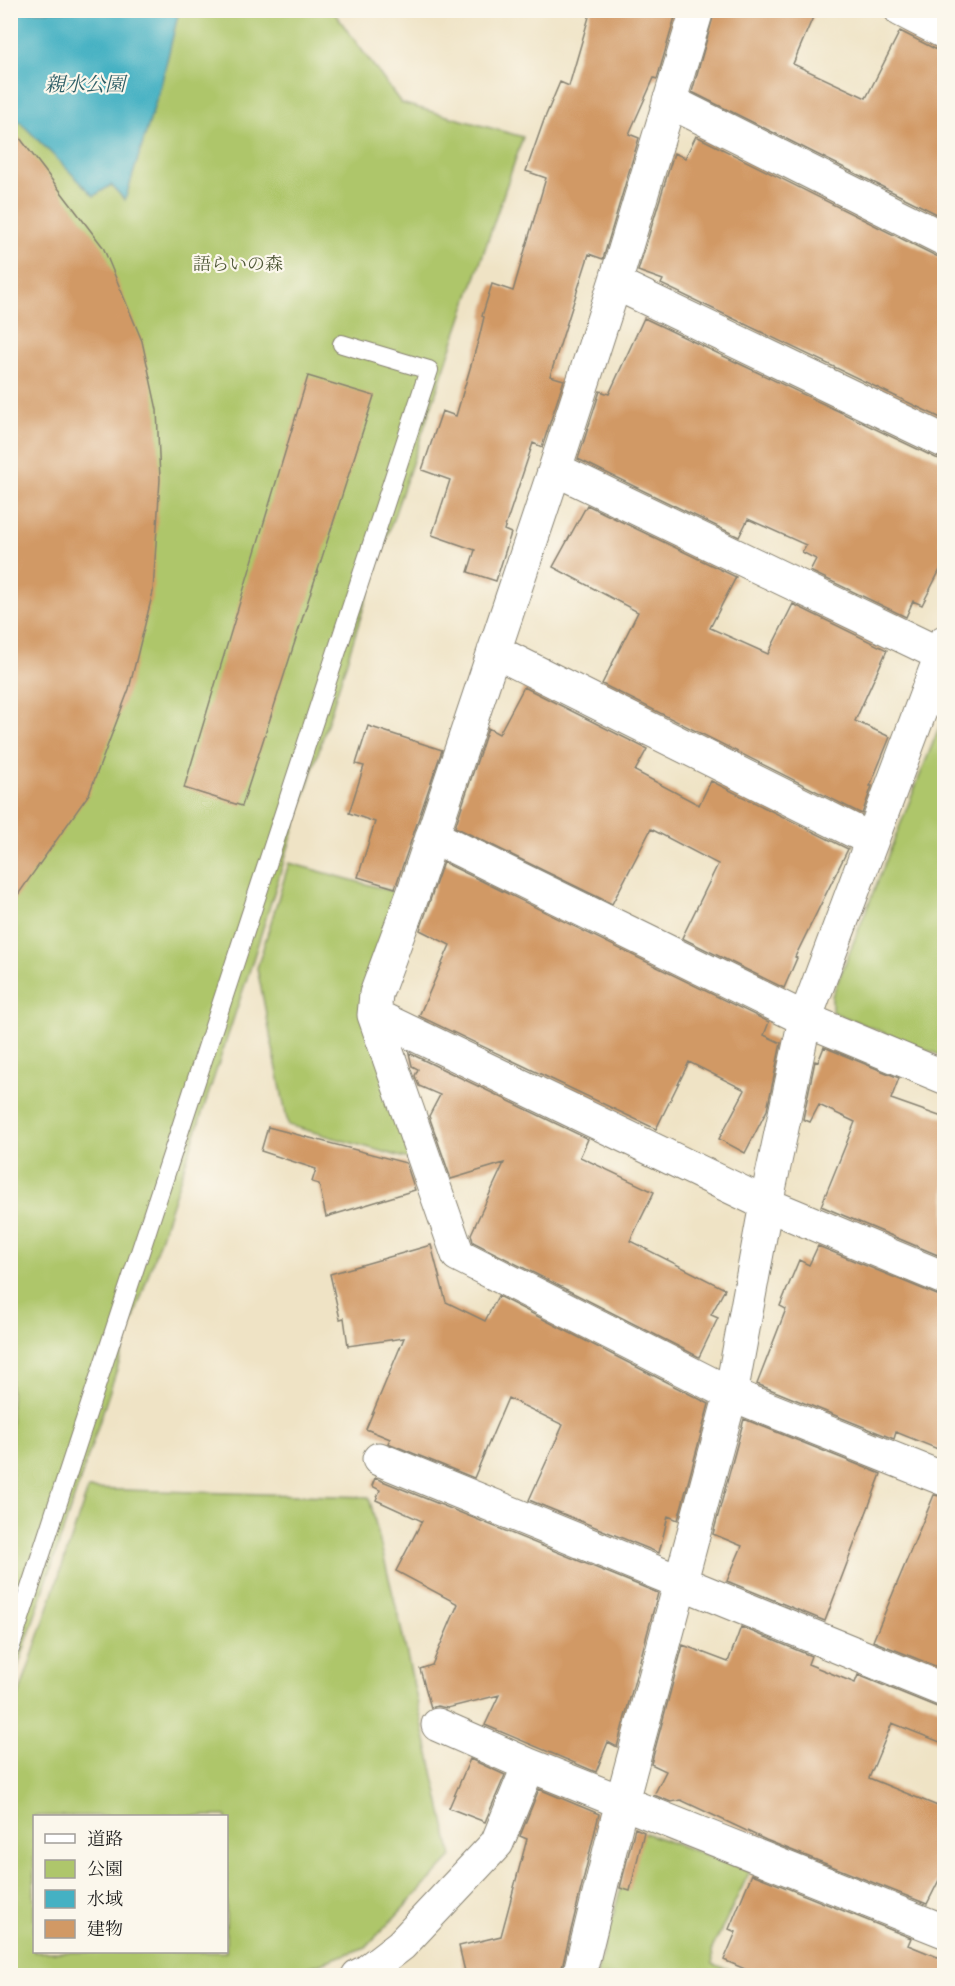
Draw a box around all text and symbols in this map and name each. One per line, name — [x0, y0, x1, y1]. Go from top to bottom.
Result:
water label: 親水公園 — [45, 71, 128, 98]
park label: 語らいの森 — [193, 252, 283, 276]
legend — [33, 1815, 228, 1953]
text: 道路 — [87, 1827, 123, 1851]
text: 公園 — [87, 1857, 123, 1881]
text: 水域 — [87, 1887, 123, 1911]
text: 建物 — [87, 1917, 123, 1941]

